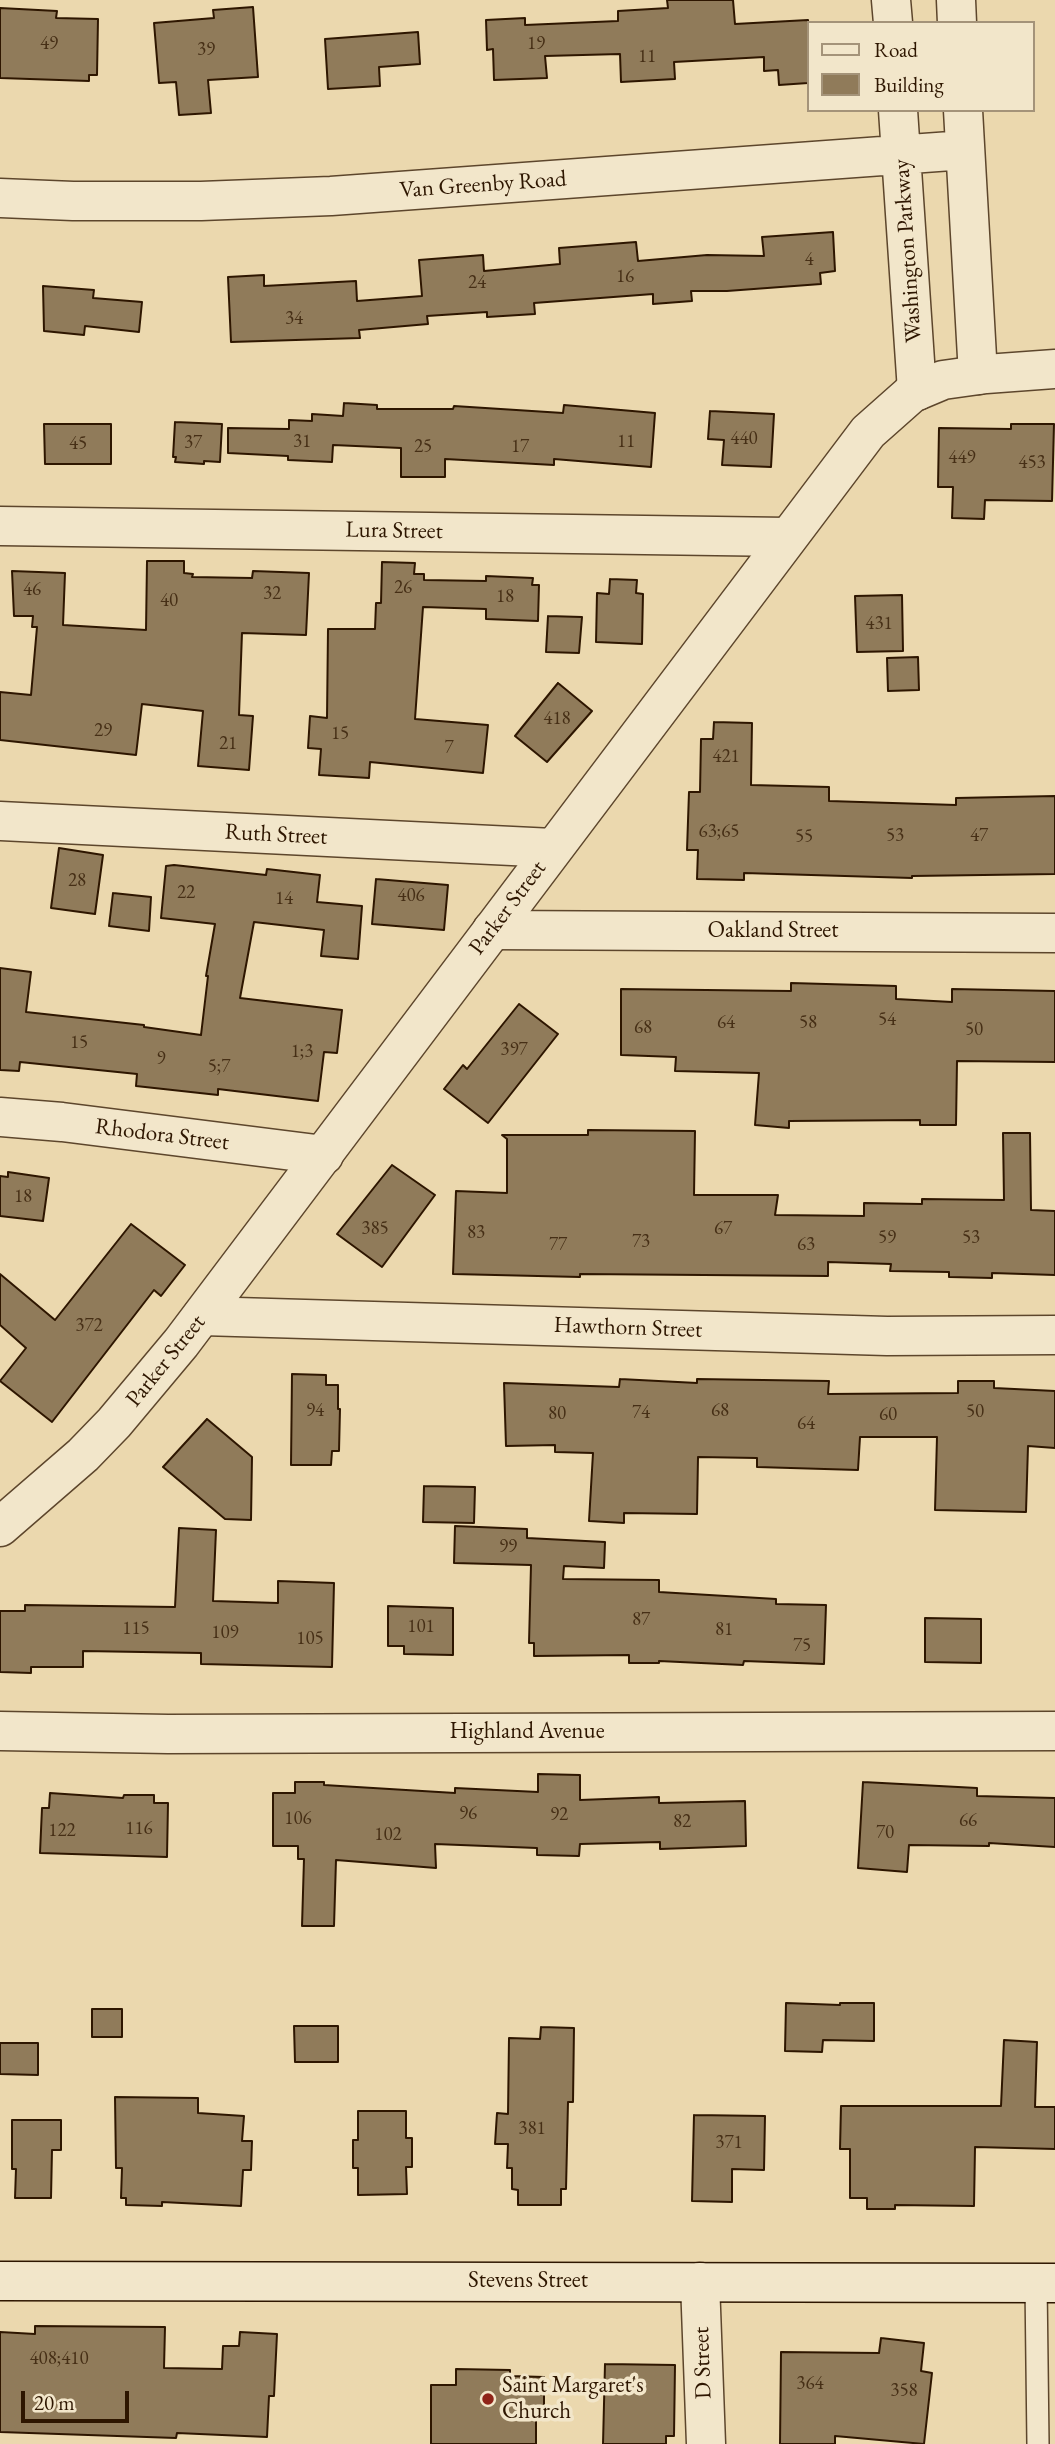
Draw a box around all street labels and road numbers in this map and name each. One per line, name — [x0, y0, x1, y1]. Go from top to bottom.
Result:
street label: Washington Parkway — [888, 158, 928, 344]
street label: Van Greenby Road — [399, 165, 567, 205]
street label: Lura Street — [345, 516, 443, 546]
street label: Ruth Street — [224, 819, 328, 851]
street label: Parker Street — [464, 855, 552, 961]
street label: Oakland Street — [707, 917, 839, 945]
street label: Rhodora Street — [93, 1113, 231, 1157]
street label: Parker Street — [120, 1309, 212, 1413]
street label: Hawthorn Street — [553, 1312, 703, 1344]
street label: Highland Avenue — [449, 1718, 605, 1746]
street label: Stevens Street — [468, 2267, 588, 2295]
street label: D Street — [688, 2326, 718, 2400]

